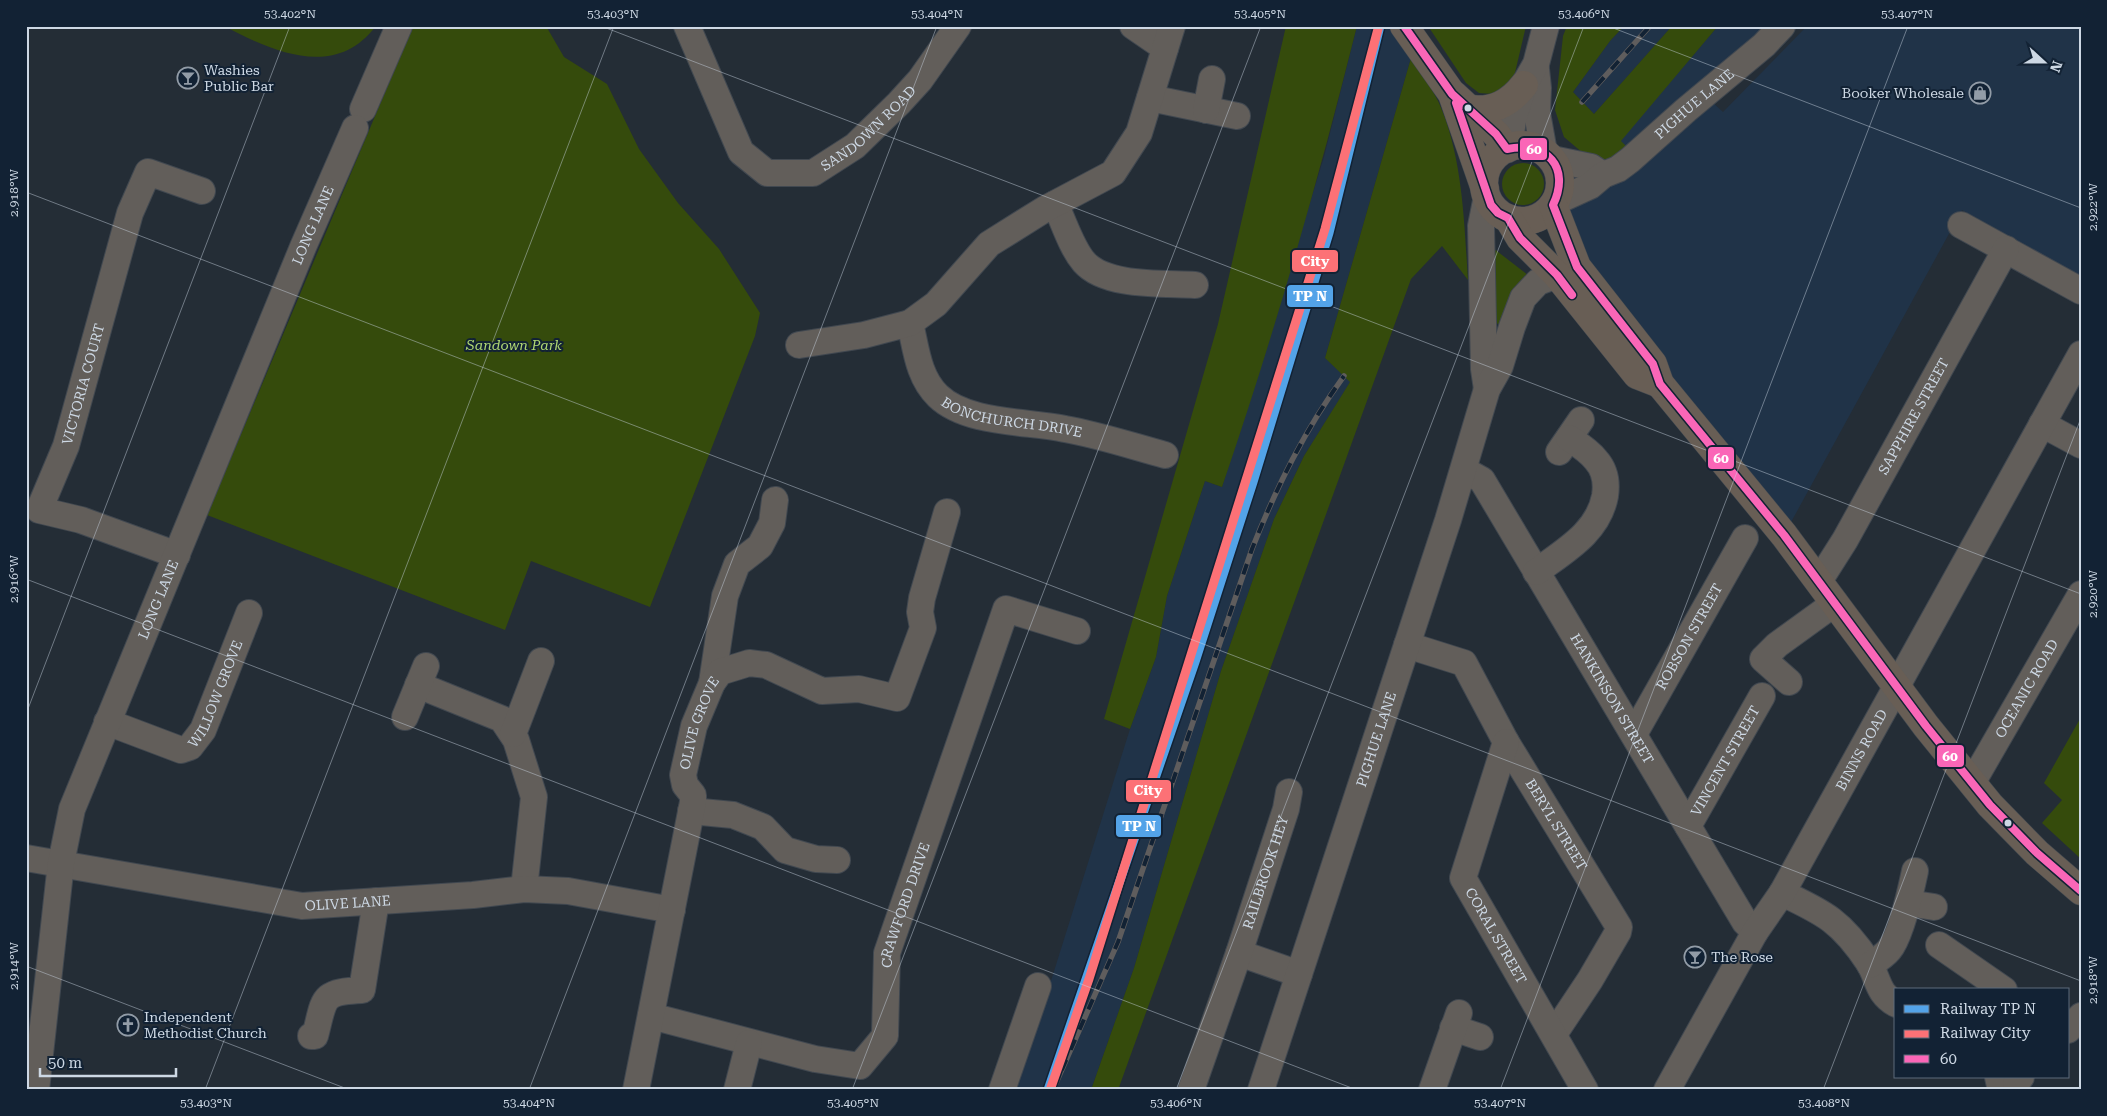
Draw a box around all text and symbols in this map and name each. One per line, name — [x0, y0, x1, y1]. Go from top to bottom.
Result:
text: 53.402°N — [264, 7, 316, 21]
text: 53.403°N — [587, 7, 639, 21]
text: 53.404°N — [911, 7, 963, 21]
text: 53.405°N — [1234, 7, 1286, 21]
text: 53.406°N — [1558, 7, 1610, 21]
text: 53.407°N — [1881, 7, 1933, 21]
north arrow — [2020, 38, 2070, 88]
text: N — [2047, 59, 2066, 75]
place label: Washies Public Bar — [204, 62, 274, 94]
bar icon: Washies Public Bar — [176, 66, 200, 90]
street label: PIGHUE LANE — [1651, 66, 1737, 142]
shop icon: Booker Wholesale — [1968, 81, 1992, 105]
street label: SANDOWN ROAD — [818, 82, 919, 174]
place label: Booker Wholesale — [1842, 85, 1964, 101]
unlabelled marker — [1463, 103, 1473, 113]
line badge: 60 — [1519, 137, 1548, 161]
text: 60 — [1526, 141, 1542, 157]
text: 2.918°W — [7, 168, 21, 217]
text: 2.922°W — [2086, 182, 2100, 231]
street label: LONG LANE — [289, 183, 337, 267]
line badge: City — [1291, 249, 1339, 273]
text: City — [1301, 253, 1330, 269]
line badge: TP N — [1286, 284, 1334, 308]
text: TP N — [1293, 288, 1327, 304]
street label: VICTORIA COURT — [59, 322, 107, 447]
park label: Sandown Park — [465, 337, 562, 353]
street label: SAPPHIRE STREET — [1875, 355, 1952, 477]
street label: BONCHURCH DRIVE — [938, 394, 1084, 440]
line badge: 60 — [1707, 446, 1735, 470]
text: 60 — [1713, 450, 1729, 466]
text: 2.916°W — [7, 554, 21, 603]
street label: LONG LANE — [135, 558, 182, 641]
text: 2.920°W — [2086, 569, 2100, 618]
street label: ROBSON STREET — [1653, 581, 1726, 692]
street label: HANKINSON STREET — [1567, 631, 1657, 767]
street label: OCEANIC ROAD — [1992, 636, 2061, 741]
street label: WILLOW GROVE — [185, 638, 246, 751]
street label: OLIVE GROVE — [676, 673, 722, 771]
street label: PIGHUE LANE — [1353, 690, 1399, 789]
street label: VINCENT STREET — [1687, 703, 1763, 819]
street label: BINNS ROAD — [1832, 706, 1890, 793]
line badge: 60 — [1936, 744, 1965, 768]
text: 60 — [1942, 748, 1958, 764]
street label: BERYL STREET — [1522, 776, 1590, 873]
line badge: City — [1125, 779, 1172, 803]
text: City — [1134, 782, 1163, 798]
street label: RAILBROOK HEY — [1239, 813, 1291, 931]
line badge: TP N — [1115, 814, 1162, 838]
text: TP N — [1122, 818, 1156, 834]
unlabelled marker — [2003, 818, 2013, 828]
street label: CRAWFORD DRIVE — [878, 840, 933, 968]
street label: CORAL STREET — [1462, 885, 1530, 986]
street label: OLIVE LANE — [304, 892, 391, 914]
text: 2.914°W — [7, 941, 21, 990]
bar icon: The Rose — [1683, 945, 1707, 969]
place label: The Rose — [1711, 949, 1773, 965]
text: 2.918°W — [2086, 955, 2100, 1004]
legend — [1894, 988, 2070, 1078]
text: Railway TP N — [1940, 1000, 2036, 1018]
place label: Independent Methodist Church — [144, 1009, 267, 1041]
church icon: Independent Methodist Church — [116, 1013, 140, 1037]
text: Railway City — [1940, 1024, 2031, 1042]
scale bar — [40, 1046, 176, 1078]
text: 60 — [1940, 1050, 1957, 1068]
text: 50 m — [48, 1054, 83, 1072]
text: 53.403°N — [180, 1096, 232, 1110]
text: 53.404°N — [503, 1096, 555, 1110]
text: 53.405°N — [827, 1096, 879, 1110]
text: 53.406°N — [1150, 1096, 1202, 1110]
text: 53.407°N — [1474, 1096, 1526, 1110]
text: 53.408°N — [1798, 1096, 1850, 1110]

